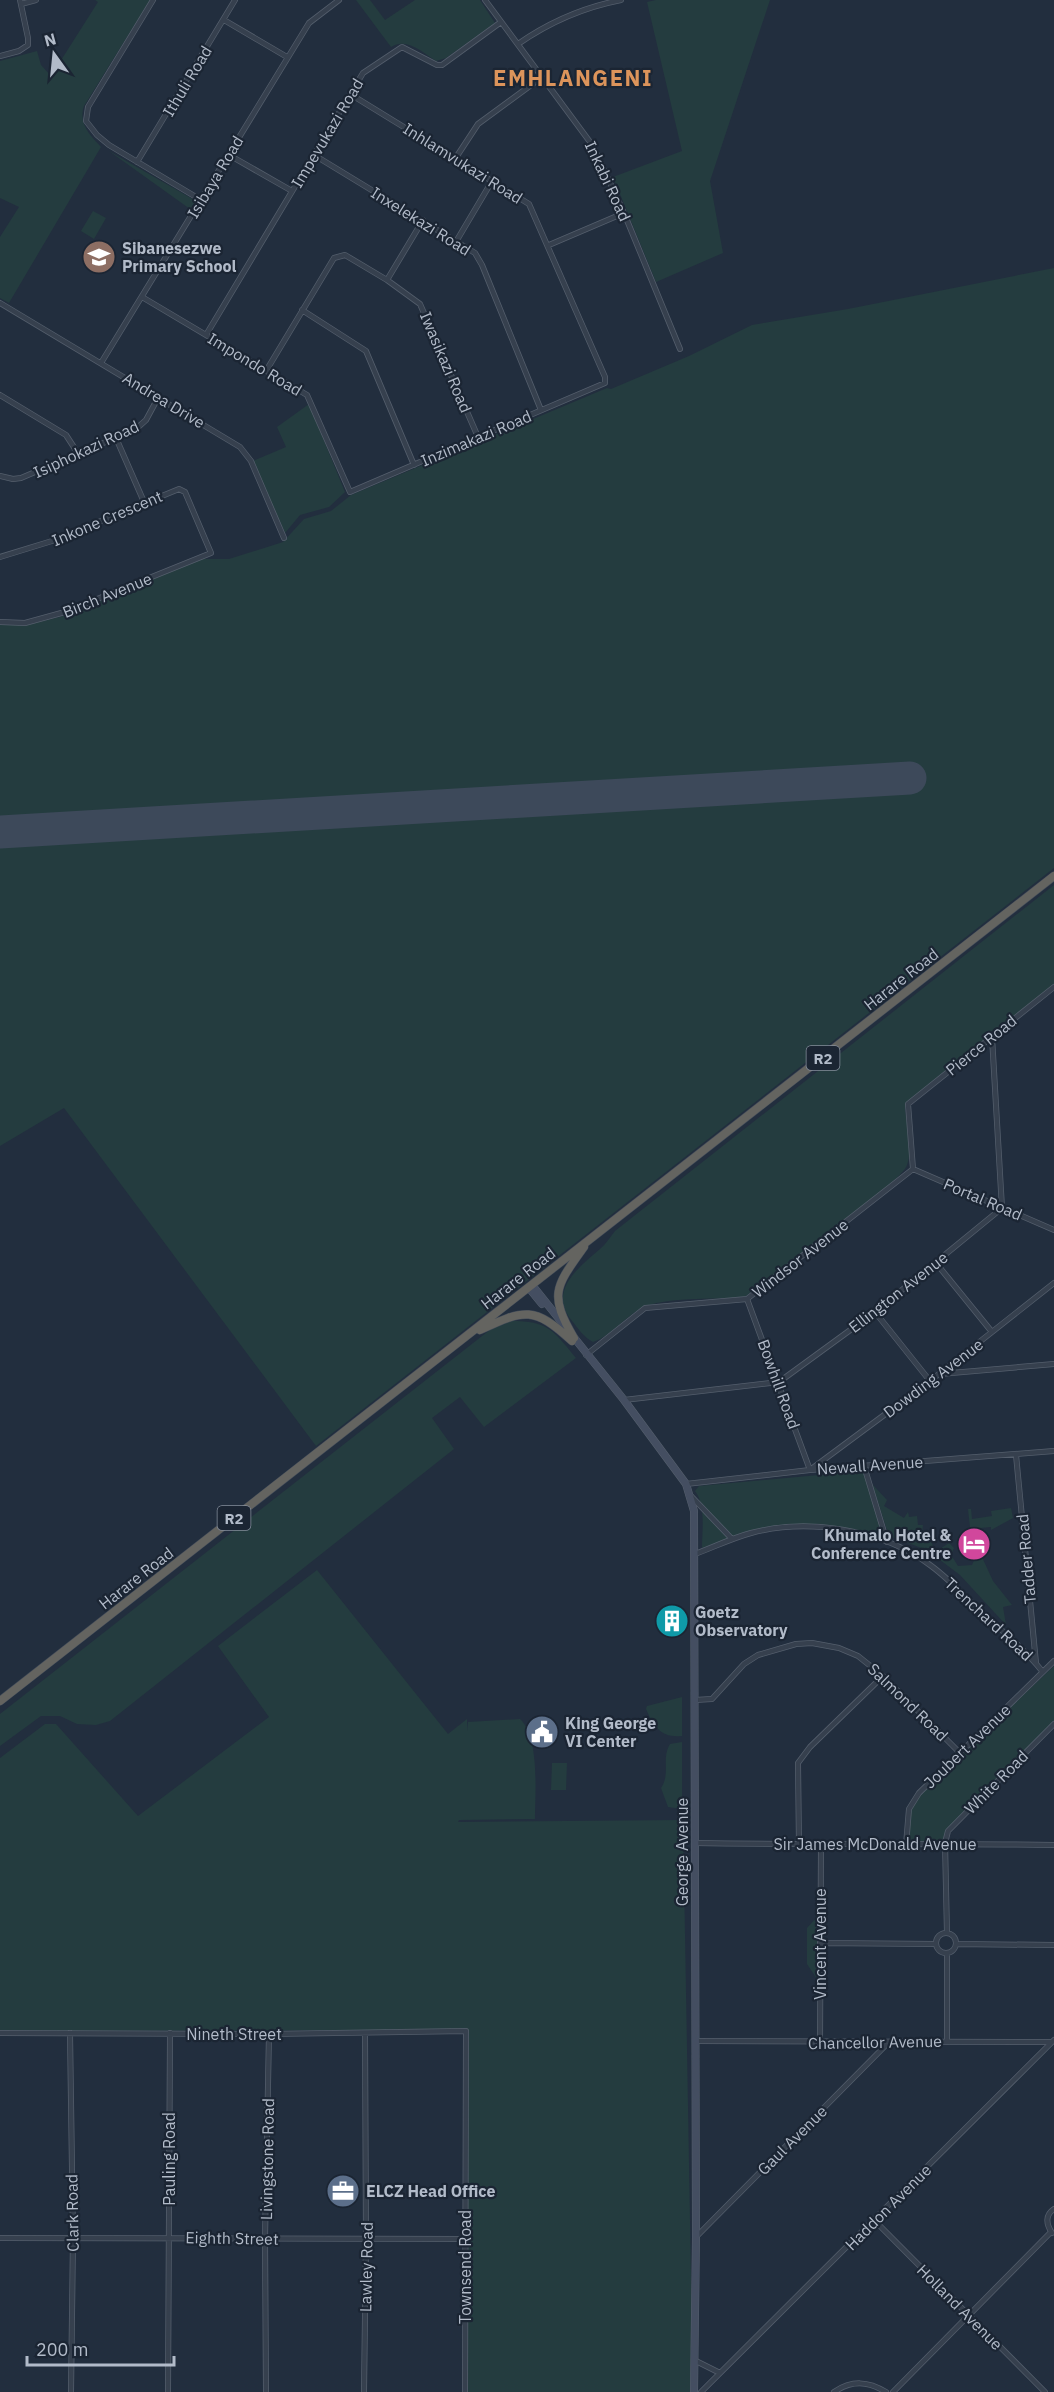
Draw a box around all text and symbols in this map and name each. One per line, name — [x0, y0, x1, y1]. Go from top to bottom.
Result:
north arrow — [24, 24, 84, 84]
text: N — [42, 28, 58, 51]
street label: Ithuli Road — [158, 42, 216, 120]
district label: EMHLANGENI — [493, 63, 653, 92]
street label: Impevukazi Road — [286, 75, 368, 191]
street label: Inhlamvukazi Road — [400, 118, 526, 208]
street label: Isibaya Road — [183, 132, 247, 222]
street label: Inkabi Road — [581, 138, 635, 224]
street label: Inxelekazi Road — [367, 182, 475, 260]
place label: Sibanesezwe Primary School — [122, 238, 237, 276]
school or university icon: Sibanesezwe Primary School — [81, 239, 117, 275]
street label: Iwasikazi Road — [416, 308, 476, 416]
street label: Impondo Road — [204, 328, 306, 400]
street label: Andrea Drive — [119, 368, 209, 433]
street label: Inzimakazi Road — [418, 406, 534, 470]
street label: Isiphokazi Road — [30, 416, 142, 482]
street label: Inkone Crescent — [49, 486, 165, 550]
street label: Birch Avenue — [59, 568, 155, 622]
street label: Harare Road — [860, 944, 942, 1014]
street label: Pierce Road — [941, 1010, 1021, 1080]
road number: R2 — [806, 1046, 840, 1070]
street label: Portal Road — [941, 1174, 1025, 1224]
street label: Windsor Avenue — [748, 1214, 852, 1302]
street label: Harare Road — [477, 1243, 559, 1313]
street label: Ellington Avenue — [844, 1247, 952, 1337]
street label: Dowding Avenue — [879, 1334, 987, 1422]
street label: Bowhill Road — [754, 1336, 804, 1432]
street label: Newall Avenue — [816, 1451, 924, 1479]
road number: R2 — [218, 1506, 250, 1530]
street label: Tadder Road — [1012, 1513, 1040, 1605]
place label: Khumalo Hotel & Conference Centre — [811, 1525, 951, 1563]
hotel icon: Khumalo Hotel & Conference Centre — [956, 1526, 992, 1562]
street label: Harare Road — [95, 1543, 177, 1613]
street label: Trenchard Road — [941, 1573, 1037, 1665]
place label: Goetz Observatory — [695, 1602, 788, 1640]
building icon: Goetz Observatory — [654, 1603, 690, 1639]
street label: Salmond Road — [864, 1659, 952, 1745]
street label: Joubert Avenue — [919, 1699, 1015, 1792]
place label: King George VI Center — [565, 1713, 656, 1751]
public building icon: King George VI Center — [524, 1714, 560, 1750]
street label: White Road — [960, 1746, 1032, 1818]
street label: George Avenue — [672, 1797, 692, 1906]
street label: Sir James McDonald Avenue — [773, 1834, 977, 1854]
street label: Vincent Avenue — [810, 1888, 830, 2000]
street label: Nineth Street — [186, 2024, 282, 2044]
street label: Chancellor Avenue — [808, 2031, 942, 2053]
street label: Livingstone Road — [256, 2098, 278, 2220]
street label: Gaul Avenue — [753, 2101, 831, 2179]
street label: Pauling Road — [159, 2112, 179, 2206]
street label: Haddon Avenue — [841, 2160, 935, 2254]
office icon: ELCZ Head Office — [325, 2173, 361, 2209]
street label: Clark Road — [61, 2174, 83, 2252]
place label: ELCZ Head Office — [366, 2181, 495, 2201]
street label: Townsend Road — [455, 2210, 475, 2324]
street label: Lawley Road — [355, 2222, 377, 2312]
street label: Eighth Street — [185, 2227, 279, 2249]
street label: Holland Avenue — [913, 2260, 1007, 2354]
scale bar — [27, 2329, 174, 2367]
text: 200 m — [36, 2338, 88, 2361]

